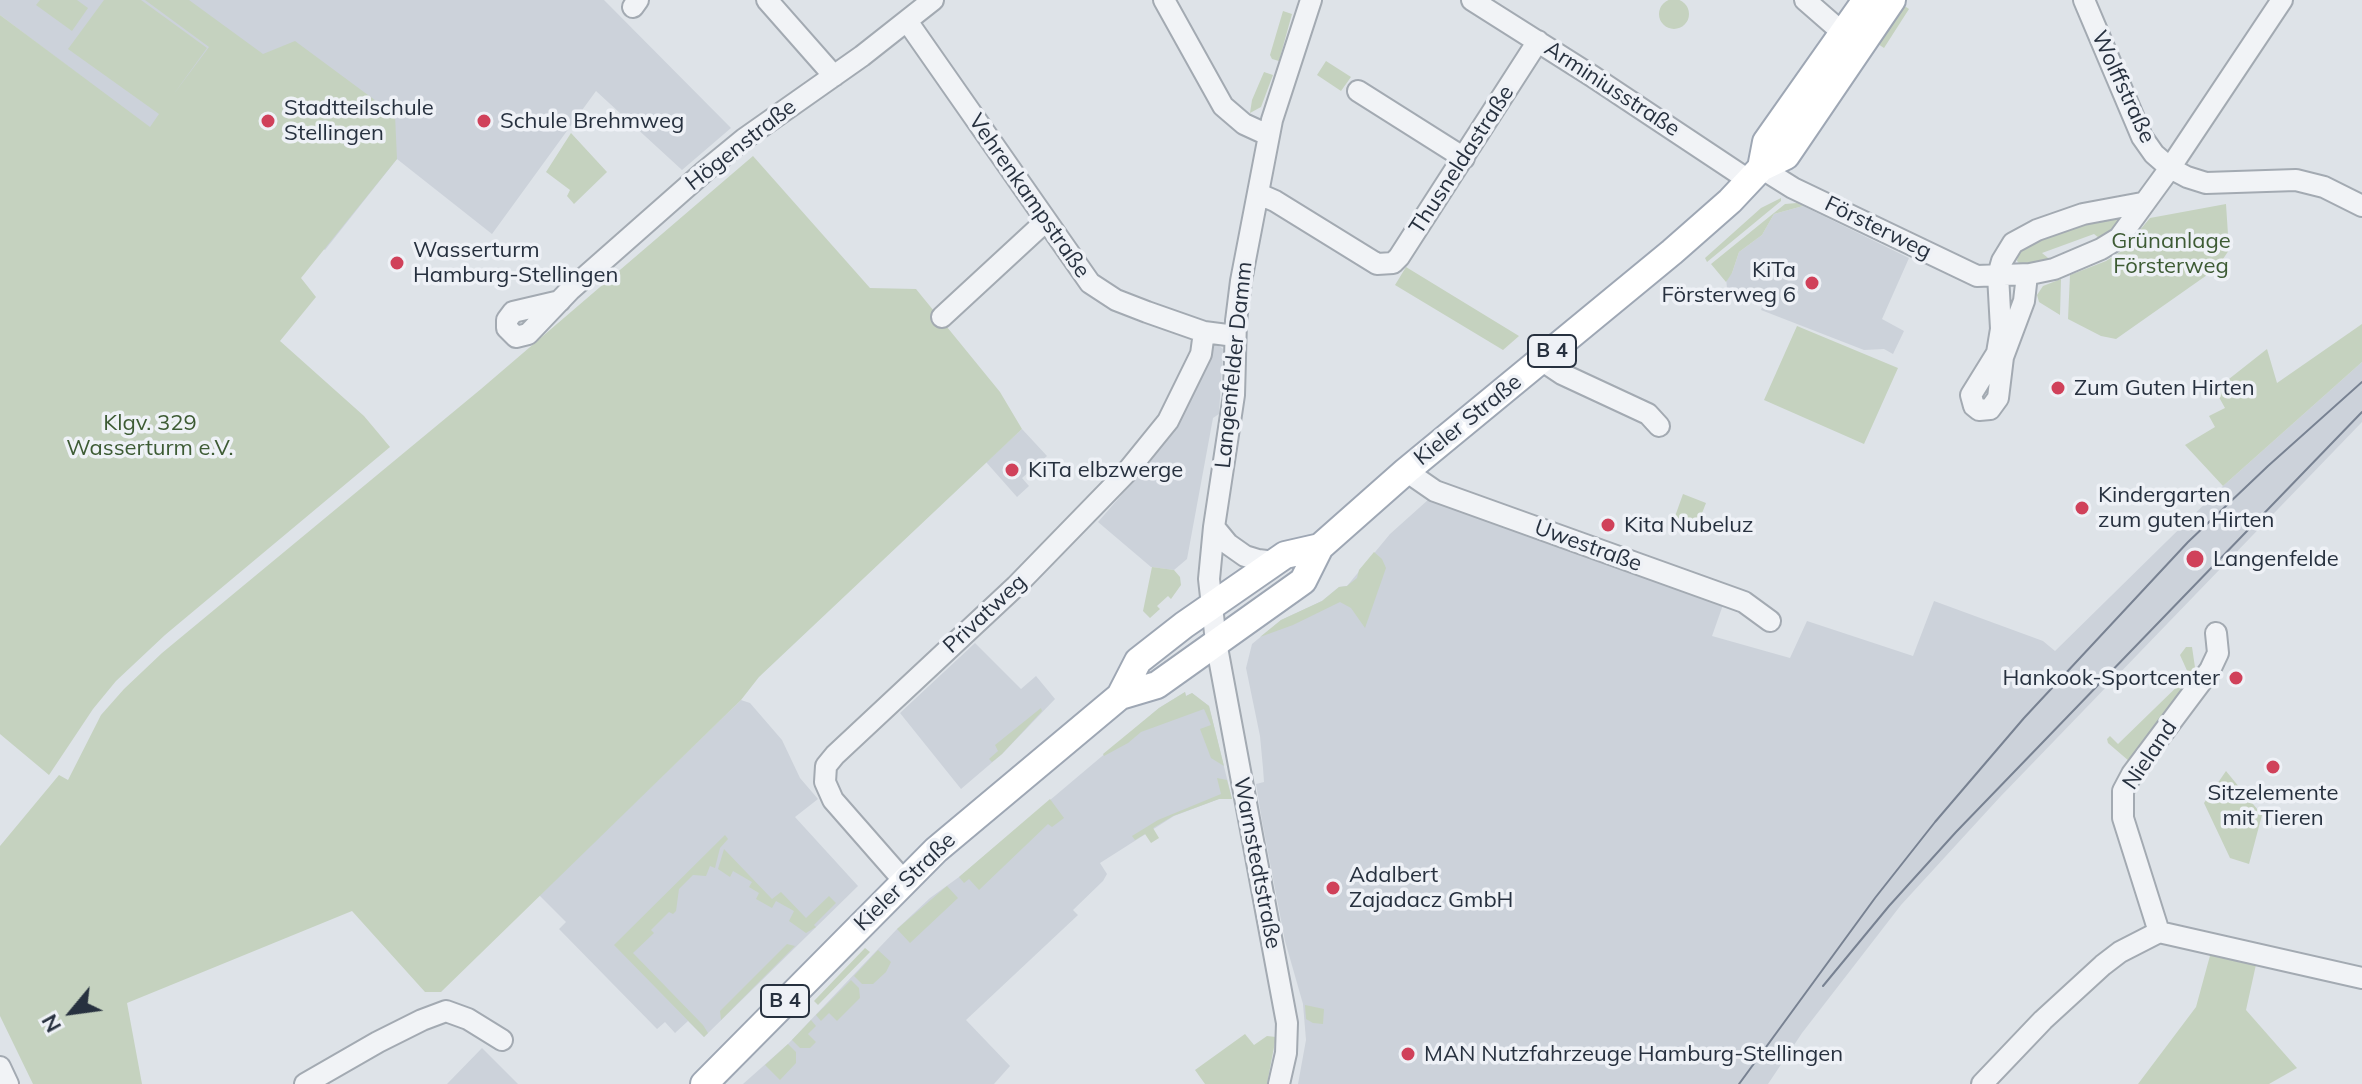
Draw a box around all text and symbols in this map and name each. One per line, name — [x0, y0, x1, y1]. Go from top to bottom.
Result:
street label: Wolffstraße — [2085, 27, 2161, 147]
street label: Arminiusstraße — [1539, 35, 1685, 143]
street label: Thusneldastraße — [1404, 81, 1520, 239]
street label: Högenstraße — [680, 94, 802, 196]
place label: Stadtteilschule Stellingen — [284, 95, 434, 146]
place label: Schule Brehmweg — [500, 108, 684, 134]
street label: Vehrenkampstraße — [963, 109, 1095, 283]
marker: Stadtteilschule Stellingen — [259, 112, 277, 130]
marker: Schule Brehmweg — [475, 112, 493, 130]
street label: Försterweg — [1820, 191, 1936, 265]
park label: Grünanlage Försterweg — [2111, 228, 2231, 280]
place label: Wasserturm Hamburg-Stellingen — [413, 237, 618, 288]
marker: Wasserturm Hamburg-Stellingen — [388, 254, 406, 272]
place label: KiTa Försterweg 6 — [1661, 257, 1796, 308]
street label: Langenfelder Damm — [1210, 260, 1258, 470]
marker: KiTa Försterweg 6 — [1803, 274, 1821, 292]
road number: B 4 — [1528, 335, 1576, 367]
street label: Kieler Straße — [1409, 369, 1527, 471]
place label: Zum Guten Hirten — [2074, 375, 2255, 401]
marker: Zum Guten Hirten — [2049, 379, 2067, 397]
park label: Klgv. 329 Wasserturm e.V. — [66, 410, 234, 462]
place label: KiTa elbzwerge — [1028, 457, 1183, 483]
marker: KiTa elbzwerge — [1003, 461, 1021, 479]
place label: Kindergarten zum guten Hirten — [2098, 482, 2274, 534]
marker: Kindergarten zum guten Hirten — [2073, 499, 2091, 517]
place label: Kita Nubeluz — [1624, 512, 1753, 538]
street label: Uwestraße — [1531, 514, 1645, 578]
marker: Kita Nubeluz — [1599, 516, 1617, 534]
place label: Langenfelde — [2213, 546, 2339, 572]
marker: Langenfelde — [2184, 548, 2206, 570]
street label: Privatweg — [938, 569, 1032, 659]
place label: Hankook-Sportcenter — [2003, 665, 2220, 691]
marker: Hankook-Sportcenter — [2227, 669, 2245, 687]
street label: Nieland — [2117, 715, 2183, 795]
marker: Sitzelemente mit Tieren — [2264, 758, 2282, 776]
street label: Warnstedtstraße — [1227, 775, 1287, 951]
place label: Sitzelemente mit Tieren — [2208, 780, 2338, 832]
street label: Kieler Straße — [849, 827, 961, 937]
place label: Adalbert Zajadacz GmbH — [1349, 862, 1513, 914]
marker: Adalbert Zajadacz GmbH — [1324, 879, 1342, 897]
north arrow — [32, 972, 112, 1052]
road number: B 4 — [761, 985, 809, 1017]
text: N — [35, 1010, 67, 1038]
place label: MAN Nutzfahrzeuge Hamburg-Stellingen — [1424, 1041, 1843, 1067]
marker: MAN Nutzfahrzeuge Hamburg-Stellingen — [1399, 1045, 1417, 1063]

